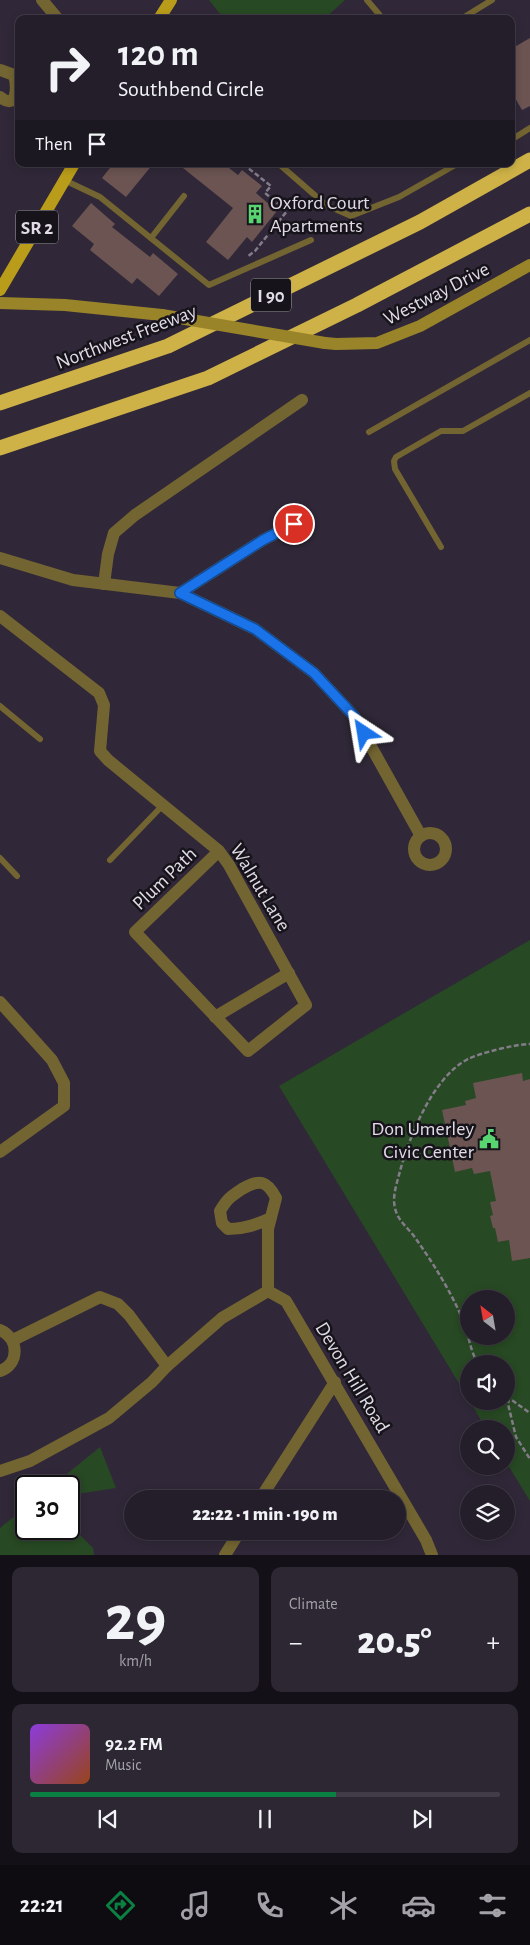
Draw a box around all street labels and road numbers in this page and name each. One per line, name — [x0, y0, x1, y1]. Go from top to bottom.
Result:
road number: SR 2 — [16, 210, 58, 243]
street label: Westway Drive — [380, 259, 492, 329]
road number: I 90 — [251, 278, 291, 312]
street label: Northwest Freeway — [53, 301, 200, 373]
street label: Walnut Lane — [226, 840, 294, 935]
street label: Plum Path — [129, 844, 201, 914]
street label: Devon Hill Road — [311, 1319, 393, 1436]

